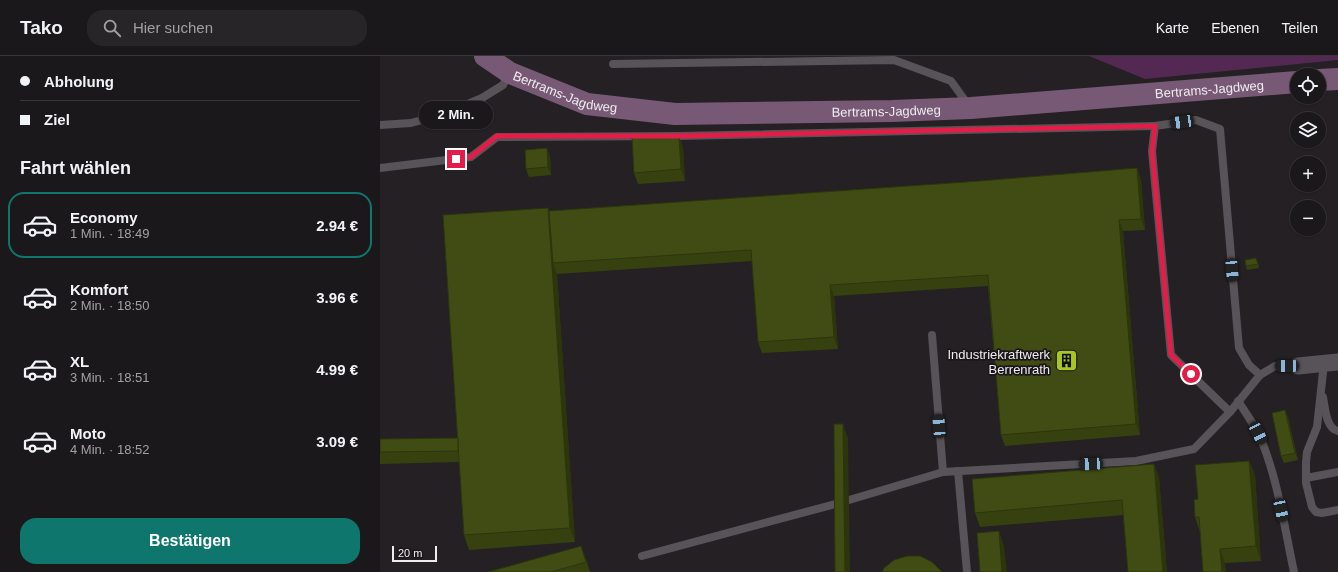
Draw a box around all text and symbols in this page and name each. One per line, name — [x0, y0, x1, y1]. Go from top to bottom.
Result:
search box — [87, 10, 367, 46]
text: Tako — [20, 17, 63, 38]
icon: search — [101, 17, 123, 39]
text: Hier suchen — [133, 19, 213, 36]
text: Karte — [1156, 20, 1189, 36]
text: Ebenen — [1211, 20, 1259, 36]
text: Teilen — [1281, 20, 1318, 36]
street label: Bertrams-Jagdweg — [511, 68, 618, 115]
map controls — [1290, 68, 1326, 236]
button: locate — [1290, 68, 1326, 104]
text: Abholung — [44, 73, 114, 90]
street label: Bertrams-Jagdweg — [1154, 78, 1264, 101]
callout: 2 Min. — [419, 101, 493, 129]
street label: Bertrams-Jagdweg — [831, 102, 941, 120]
text: 2 Min. — [438, 107, 474, 122]
text: Ziel — [44, 111, 70, 128]
button: layers — [1290, 112, 1326, 148]
car — [1169, 114, 1195, 130]
route end — [447, 150, 465, 168]
button: + — [1290, 156, 1326, 192]
text: Fahrt wählen — [20, 158, 131, 178]
button: − — [1290, 200, 1326, 236]
icon: car — [22, 207, 58, 243]
text: Economy — [70, 209, 138, 226]
text: 2.94 € — [316, 217, 358, 234]
text: 1 Min. · 18:49 — [70, 226, 150, 241]
car — [1225, 258, 1239, 282]
icon: car — [22, 279, 58, 315]
text: Komfort — [70, 281, 128, 298]
text: 3.96 € — [316, 289, 358, 306]
text: 2 Min. · 18:50 — [70, 298, 150, 313]
place label: Industriekraftwerk Berrenrath — [947, 347, 1050, 377]
building icon: Industriekraftwerk Berrenrath — [1053, 348, 1079, 374]
icon: car — [22, 351, 58, 387]
text: XL — [70, 353, 89, 370]
car — [1275, 360, 1299, 372]
text: 4.99 € — [316, 361, 358, 378]
route start — [1182, 365, 1200, 383]
text: 3 Min. · 18:51 — [70, 370, 150, 385]
car — [932, 414, 946, 438]
car — [1247, 420, 1269, 446]
icon: car — [22, 423, 58, 459]
text: Moto — [70, 425, 106, 442]
text: 3.09 € — [316, 433, 358, 450]
text: 4 Min. · 18:52 — [70, 442, 150, 457]
car — [1079, 457, 1103, 471]
car — [1273, 497, 1289, 523]
button: Bestätigen — [20, 518, 360, 564]
scale bar — [392, 544, 437, 563]
text: 20 m — [398, 547, 422, 559]

